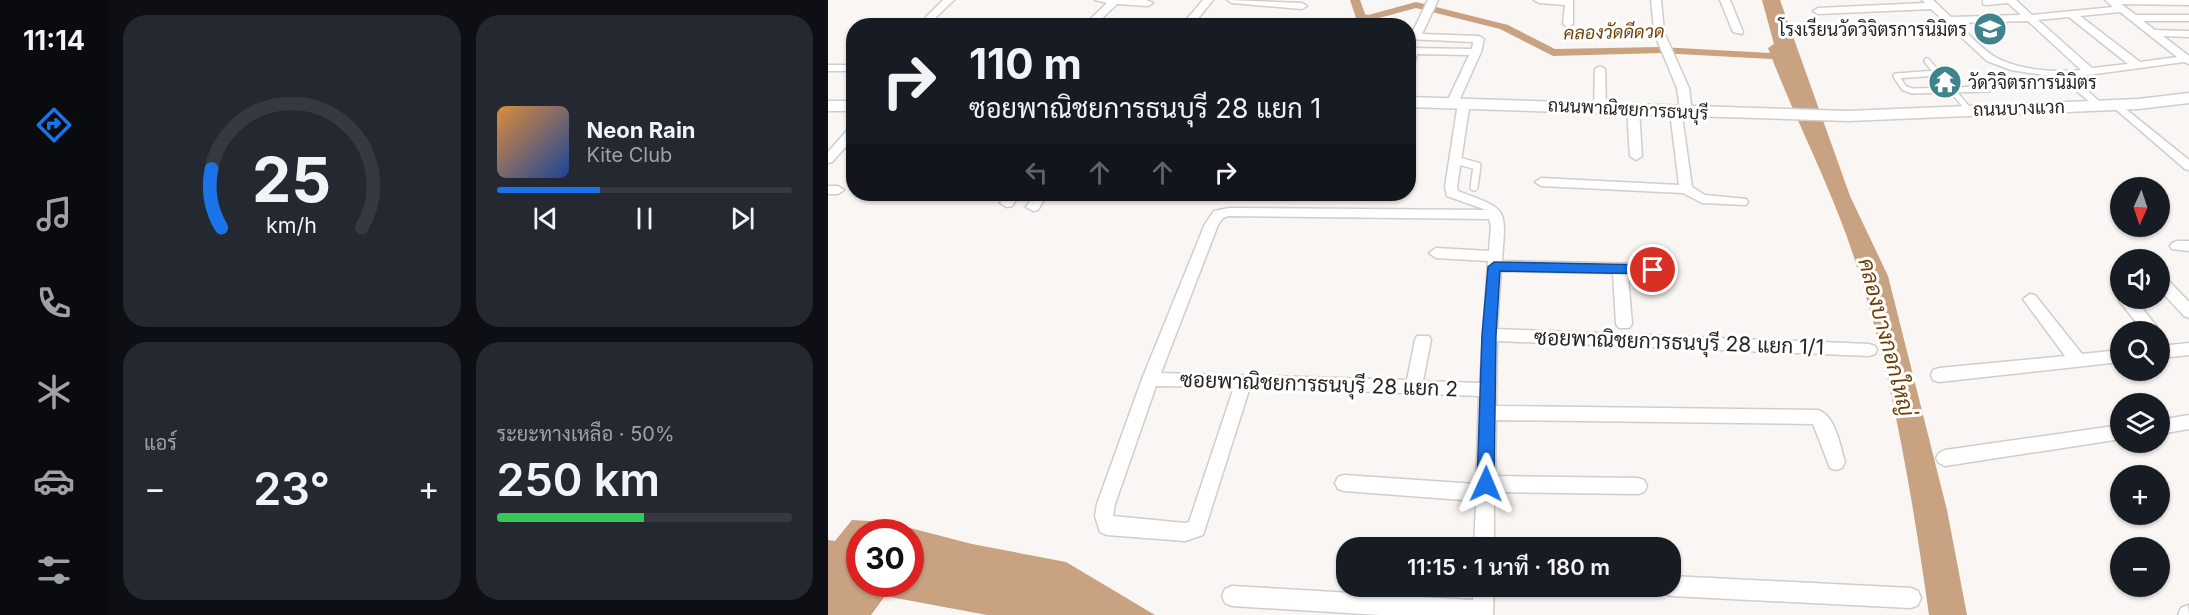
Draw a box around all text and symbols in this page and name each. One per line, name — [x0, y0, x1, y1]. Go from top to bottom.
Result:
school or university icon: โรงเรียนวัดวิจิตรการนิมิตร — [1972, 11, 2008, 47]
place label: โรงเรียนวัดวิจิตรการนิมิตร — [1778, 17, 1967, 40]
water label: คลองวัดดีดวด — [1563, 19, 1665, 43]
text: 11:14 — [23, 24, 85, 57]
text: 110 m — [969, 38, 1082, 89]
icon: right — [870, 42, 948, 120]
temple icon: วัดวิจิตรการนิมิตร — [1927, 64, 1963, 100]
place label: วัดวิจิตรการนิมิตร — [1968, 72, 2097, 93]
text: ซอยพาณิชยการธนบุรี 28 แยก 1 — [969, 92, 1321, 125]
street label: ถนนพาณิชยการธนบุรี — [1547, 92, 1709, 126]
street label: ถนนบางแวก — [1973, 96, 2065, 120]
icon: directions — [33, 104, 75, 146]
text: Neon Rain — [587, 117, 696, 143]
text: 25 — [252, 142, 331, 217]
text: Kite Club — [587, 143, 672, 167]
icon: left — [1020, 156, 1053, 189]
icon: ahead — [1083, 156, 1116, 189]
icon: ahead — [1146, 156, 1179, 189]
icon: right — [1209, 156, 1242, 189]
north arrow — [2110, 177, 2170, 237]
map controls — [2110, 177, 2170, 597]
icon: music — [33, 193, 75, 235]
icon: previous — [529, 202, 562, 235]
icon: pause — [628, 202, 661, 235]
icon: next — [726, 202, 759, 235]
text: km/h — [266, 212, 317, 238]
pin — [1627, 244, 1678, 295]
button: sound — [2110, 249, 2170, 309]
icon: arrive — [1636, 253, 1669, 286]
water label: คลองบางกอกใหญ่ — [1852, 255, 1922, 420]
icon: phone — [33, 282, 75, 324]
button: search — [2110, 321, 2170, 381]
street label: ซอยพาณิชยการธนบุรี 28 แยก 1/1 — [1534, 324, 1824, 362]
street label: ซอยพาณิชยการธนบุรี 28 แยก 2 — [1179, 367, 1458, 403]
icon: climate — [33, 371, 75, 413]
button: layers — [2110, 393, 2170, 453]
text: ระยะทางเหลือ · 50% — [497, 422, 675, 446]
text: แอร์ — [144, 431, 177, 455]
text: 250 km — [497, 452, 660, 507]
position arrow — [1454, 452, 1518, 516]
icon: car — [33, 460, 75, 502]
text: 23° — [253, 461, 330, 516]
button: + — [2110, 465, 2170, 525]
text: − — [144, 468, 166, 508]
text: + — [418, 468, 440, 508]
speed limit sign: 30 — [846, 519, 924, 597]
button: − — [2110, 537, 2170, 597]
icon: filters — [33, 549, 75, 591]
text: 11:15 · 1 นาที · 180 m — [1407, 554, 1610, 580]

